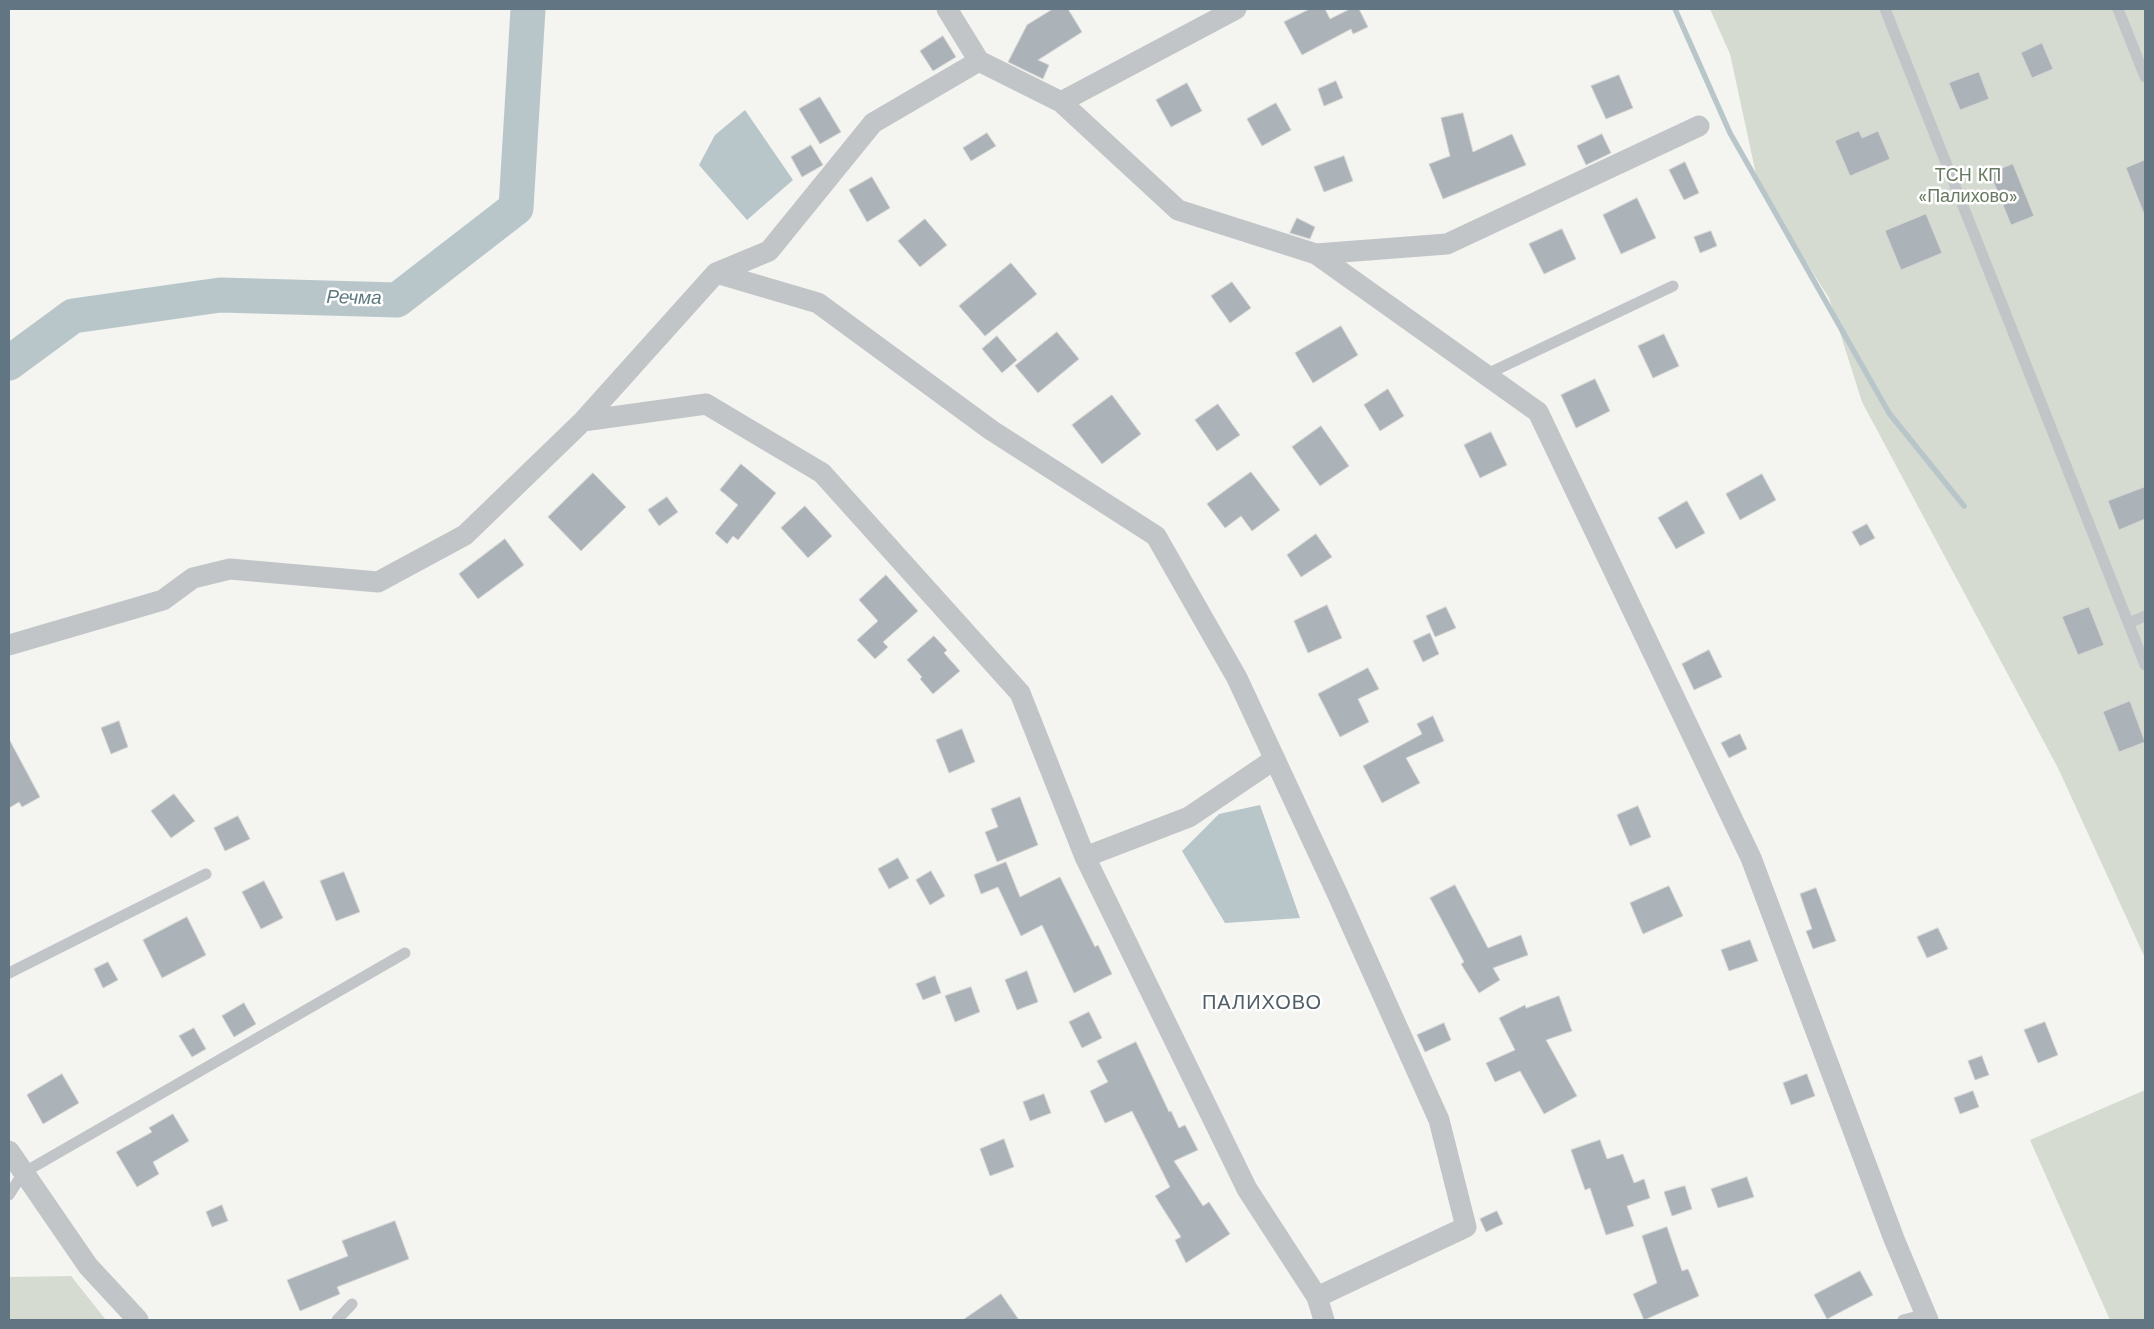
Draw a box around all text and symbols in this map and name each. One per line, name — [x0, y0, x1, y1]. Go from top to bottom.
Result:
park label: ТСН КП «Палихово» — [1918, 165, 2018, 208]
water label: Речма — [326, 286, 382, 310]
district label: ПАЛИХОВО — [1201, 991, 1323, 1015]

